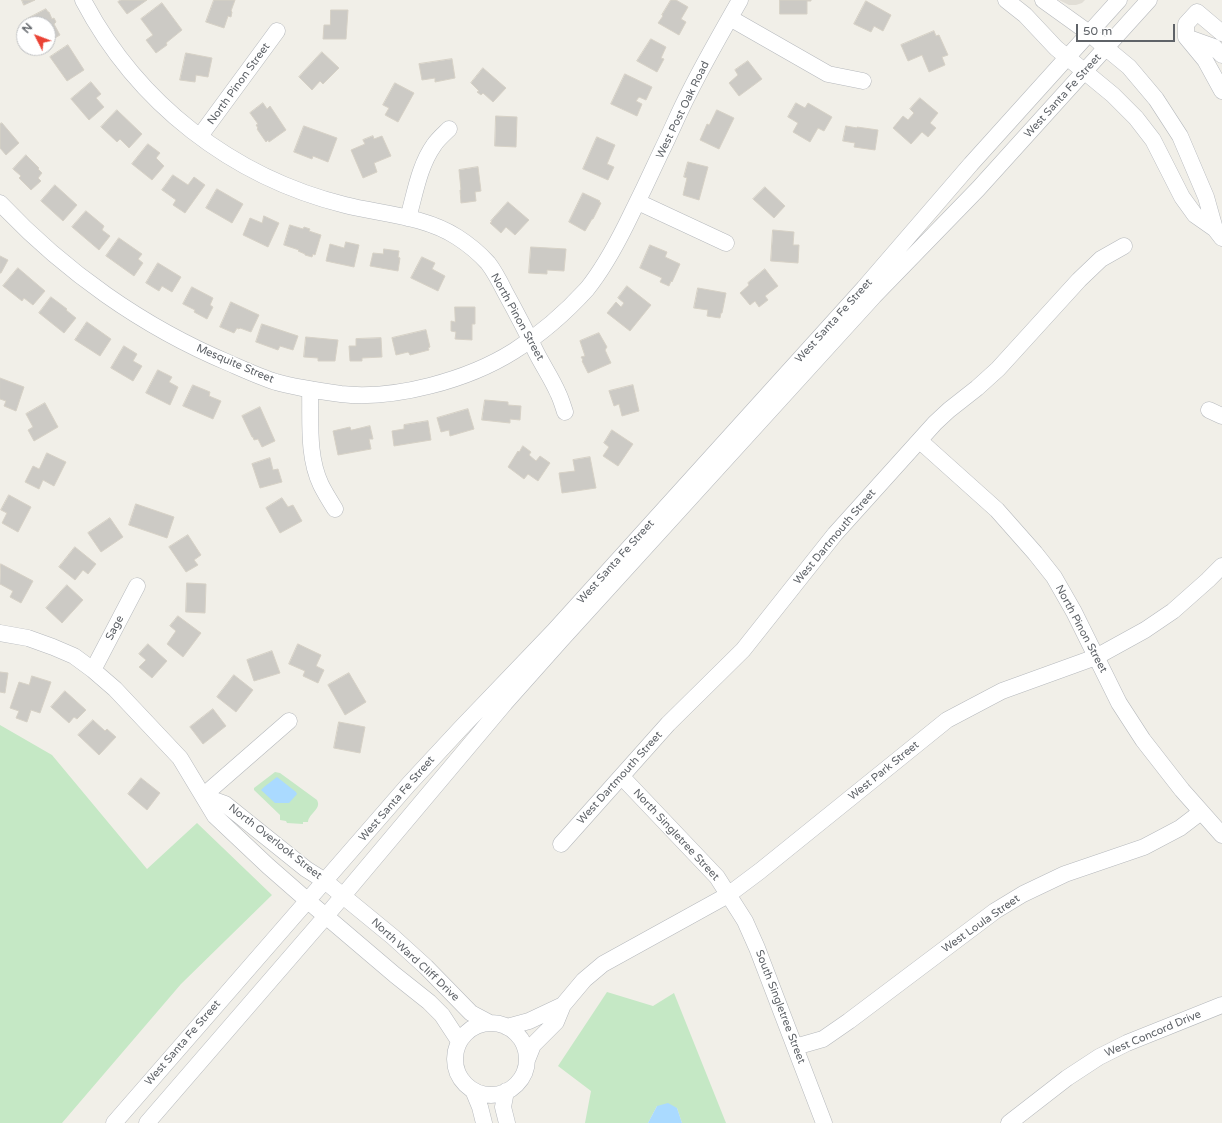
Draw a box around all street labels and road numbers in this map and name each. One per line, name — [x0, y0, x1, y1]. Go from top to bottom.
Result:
street label: North Pinon Street — [205, 41, 273, 127]
street label: West Santa Fe Street — [1022, 51, 1104, 141]
street label: West Post Oak Road — [654, 59, 712, 161]
street label: North Pinon Street — [488, 271, 546, 363]
street label: West Santa Fe Street — [793, 276, 875, 366]
street label: Mesquite Street — [194, 342, 276, 386]
street label: West Dartmouth Street — [791, 487, 879, 587]
street label: West Santa Fe Street — [575, 517, 657, 607]
street label: North Pinon Street — [1052, 583, 1110, 675]
street label: Sage — [103, 613, 127, 643]
street label: West Dartmouth Street — [575, 729, 665, 827]
street label: West Park Street — [846, 739, 922, 803]
street label: West Santa Fe Street — [356, 754, 438, 844]
street label: North Singletree Street — [630, 786, 722, 884]
street label: North Overlook Street — [226, 801, 324, 883]
street label: West Loula Street — [939, 892, 1023, 956]
street label: North Ward Cliff Drive — [368, 916, 462, 1004]
street label: South Singletree Street — [752, 948, 808, 1066]
street label: West Santa Fe Street — [142, 998, 224, 1088]
street label: West Concord Drive — [1103, 1008, 1203, 1060]

